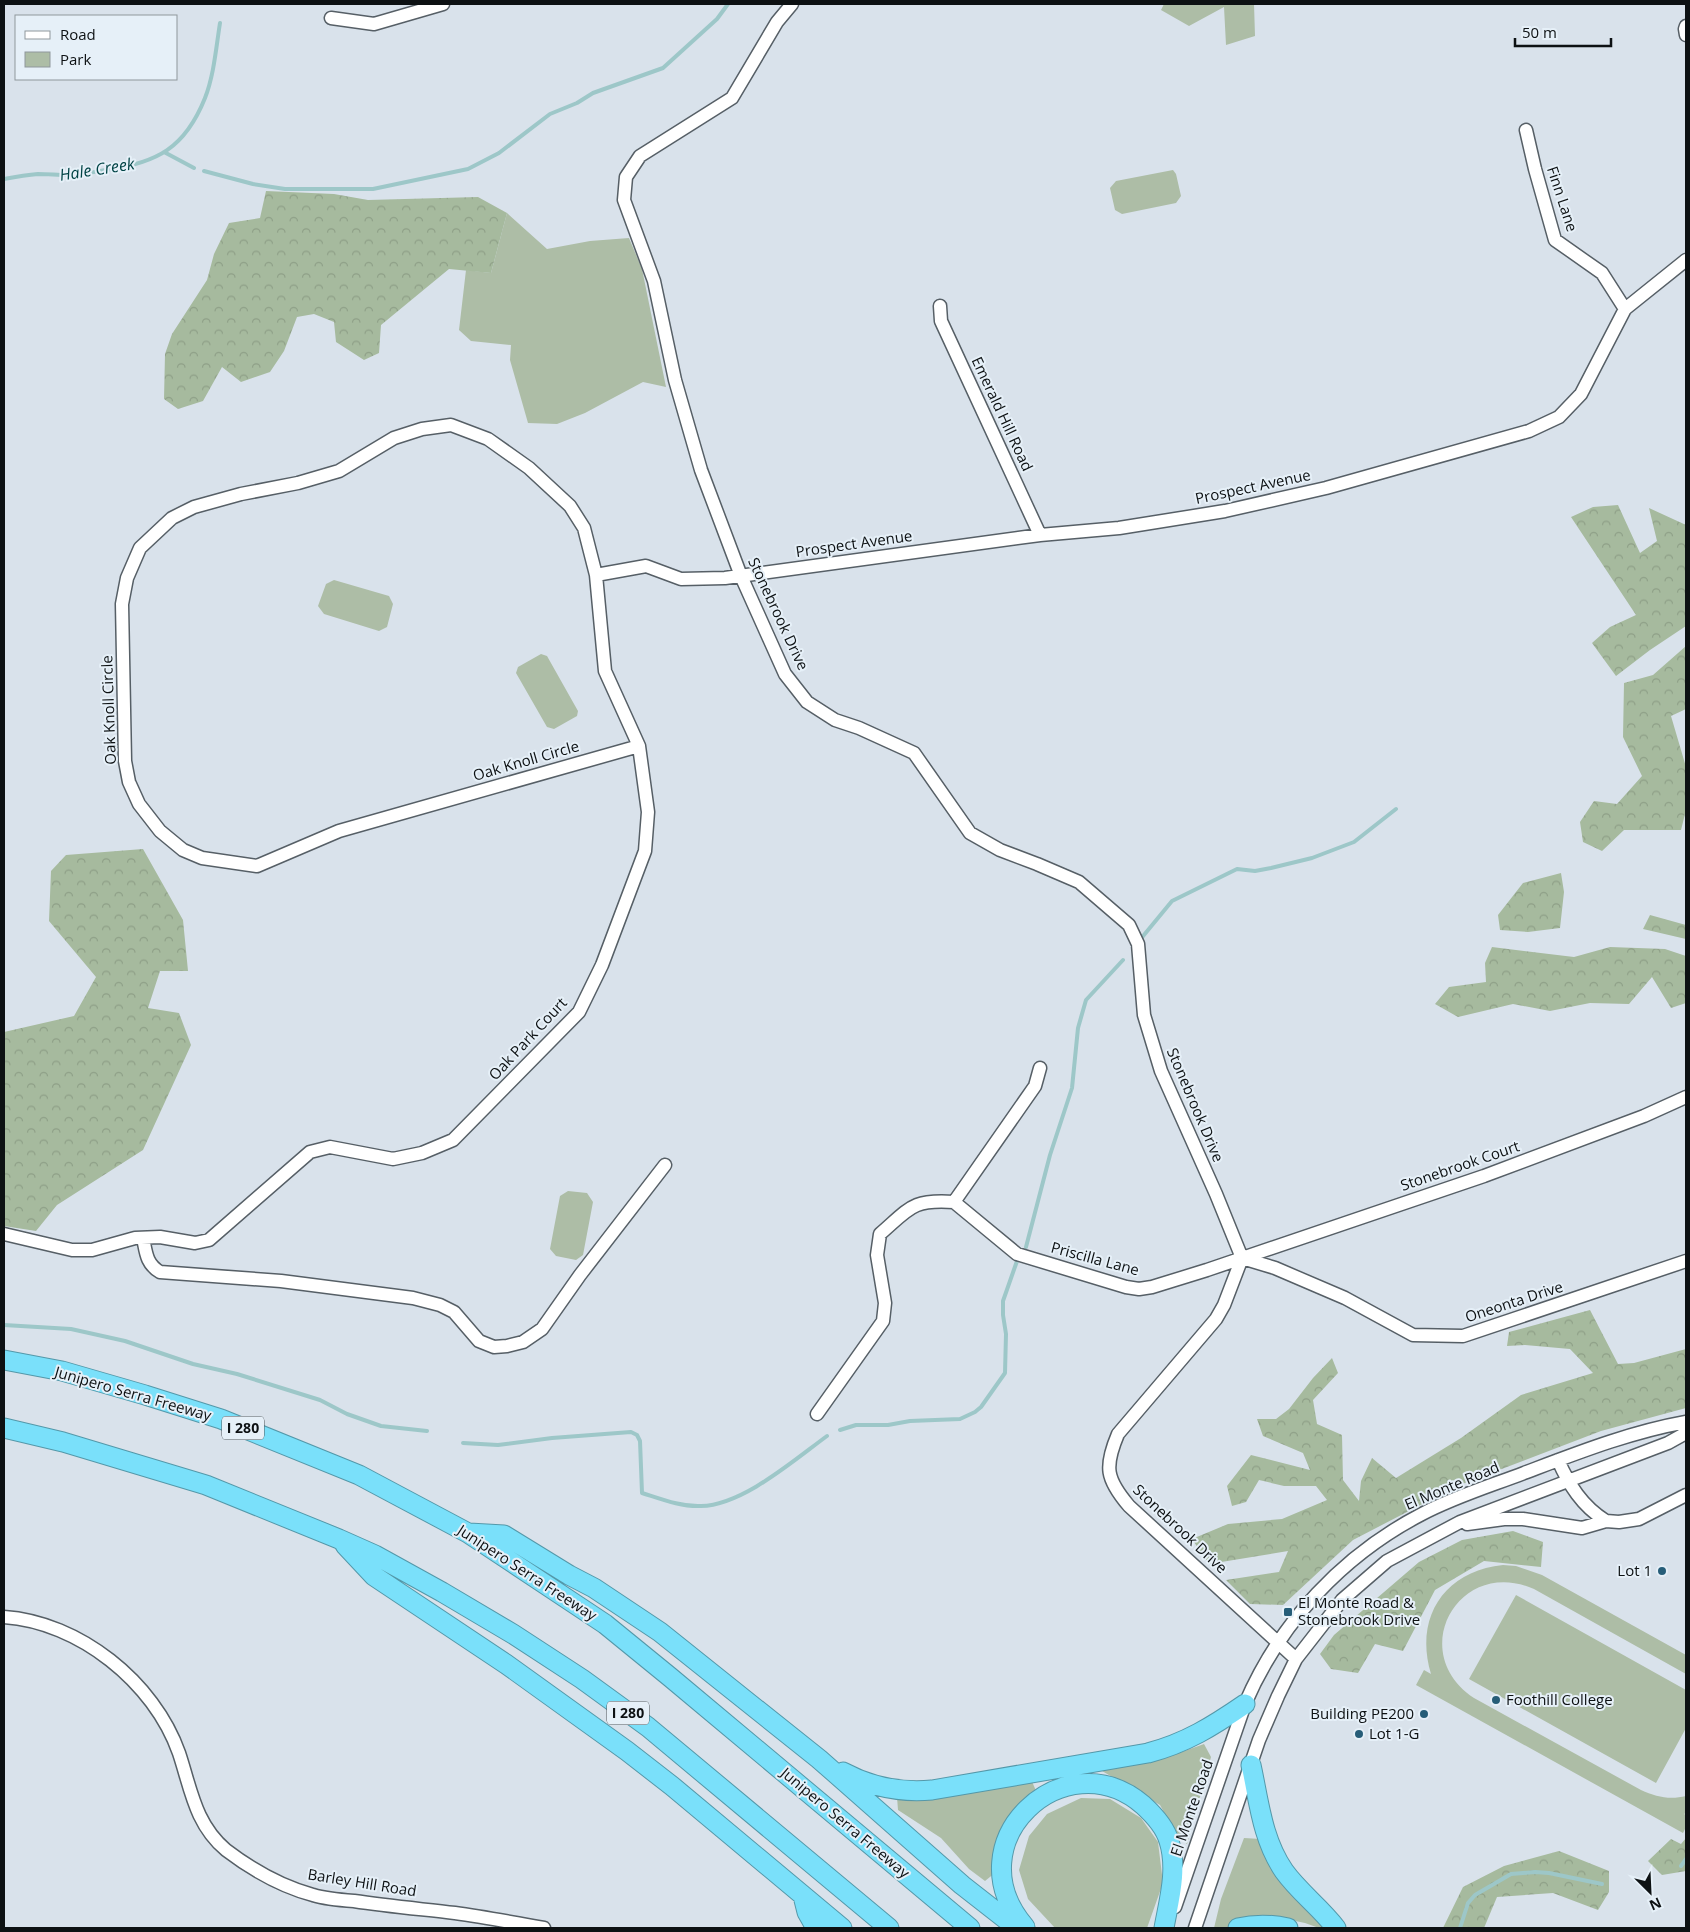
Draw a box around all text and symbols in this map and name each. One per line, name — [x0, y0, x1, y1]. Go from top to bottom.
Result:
legend — [15, 15, 178, 80]
scale bar — [1515, 15, 1611, 47]
text: 50 m — [1522, 22, 1557, 42]
text: Road — [60, 24, 96, 44]
text: Park — [60, 49, 91, 69]
water label: Hale Creek — [58, 152, 137, 186]
street label: Finn Lane — [1543, 163, 1583, 234]
street label: Emerald Hill Road — [968, 353, 1038, 474]
street label: Prospect Avenue — [1193, 464, 1312, 508]
street label: Prospect Avenue — [794, 525, 913, 561]
street label: Stonebrook Drive — [744, 554, 814, 673]
street label: Oak Knoll Circle — [96, 655, 120, 765]
street label: Oak Knoll Circle — [470, 735, 581, 785]
street label: Oak Park Court — [484, 993, 571, 1084]
street label: Stonebrook Drive — [1163, 1045, 1229, 1165]
street label: Stonebrook Court — [1398, 1135, 1522, 1195]
street label: Priscilla Lane — [1049, 1237, 1142, 1279]
street label: Oneonta Drive — [1462, 1276, 1565, 1326]
street label: Junipero Serra Freeway — [51, 1361, 214, 1425]
road number: I 280 — [222, 1416, 264, 1440]
street label: El Monte Road — [1401, 1456, 1502, 1514]
street label: Stonebrook Drive — [1129, 1479, 1232, 1577]
street label: Junipero Serra Freeway — [452, 1519, 601, 1625]
place label: Lot 1 — [1617, 1560, 1652, 1580]
marker: Lot 1 — [1656, 1565, 1668, 1577]
place label: El Monte Road & Stonebrook Drive — [1298, 1592, 1420, 1629]
marker: El Monte Road & Stonebrook Drive — [1282, 1606, 1294, 1618]
place label: Foothill College — [1506, 1689, 1613, 1709]
marker: Foothill College — [1490, 1694, 1502, 1706]
road number: I 280 — [607, 1702, 649, 1725]
place label: Building PE200 — [1310, 1703, 1414, 1723]
marker: Building PE200 — [1418, 1708, 1430, 1720]
place label: Lot 1-G — [1369, 1723, 1419, 1743]
marker: Lot 1-G — [1353, 1728, 1365, 1740]
street label: El Monte Road — [1165, 1757, 1217, 1859]
street label: Junipero Serra Freeway — [776, 1761, 915, 1882]
street label: Barley Hill Road — [306, 1864, 418, 1900]
north arrow — [1625, 1867, 1675, 1917]
text: N — [1646, 1893, 1665, 1915]

